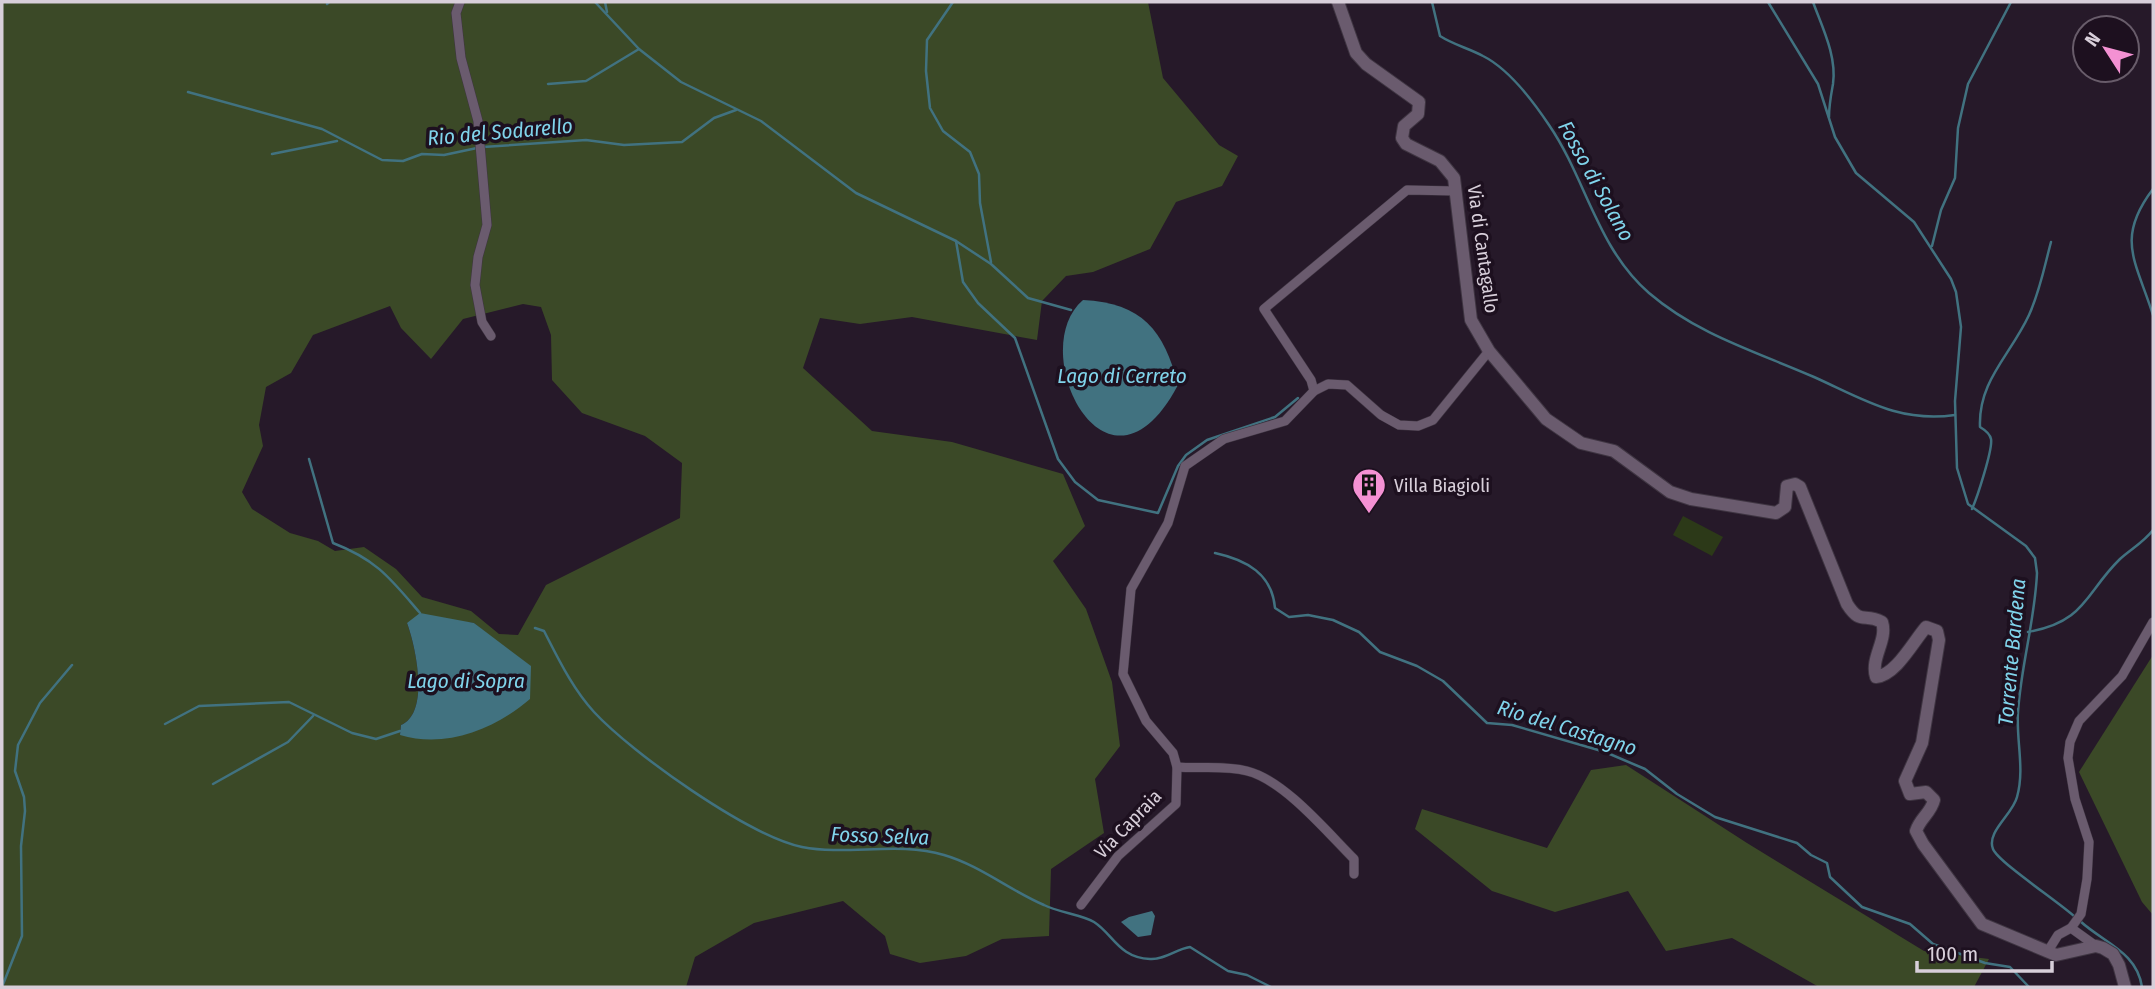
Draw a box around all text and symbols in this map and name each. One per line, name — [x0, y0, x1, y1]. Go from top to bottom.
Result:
north arrow — [2071, 14, 2141, 84]
text: N — [2080, 28, 2105, 51]
water label: Rio del Sodarello — [426, 113, 574, 151]
water label: Fosso di Solano — [1552, 116, 1640, 246]
street label: Via di Cantagallo — [1463, 183, 1503, 315]
water label: Lago di Cerreto — [1057, 363, 1187, 389]
building icon: Villa Biagioli — [1350, 466, 1388, 515]
place label: Villa Biagioli — [1394, 474, 1490, 497]
water label: Torrente Bardena — [1993, 577, 2031, 727]
water label: Lago di Sopra — [407, 668, 525, 694]
water label: Rio del Castagno — [1494, 694, 1640, 762]
street label: Via Capraia — [1090, 785, 1166, 863]
water label: Fosso Selva — [830, 821, 930, 851]
scale bar — [1917, 930, 2052, 974]
text: 100 m — [1927, 941, 1978, 967]

